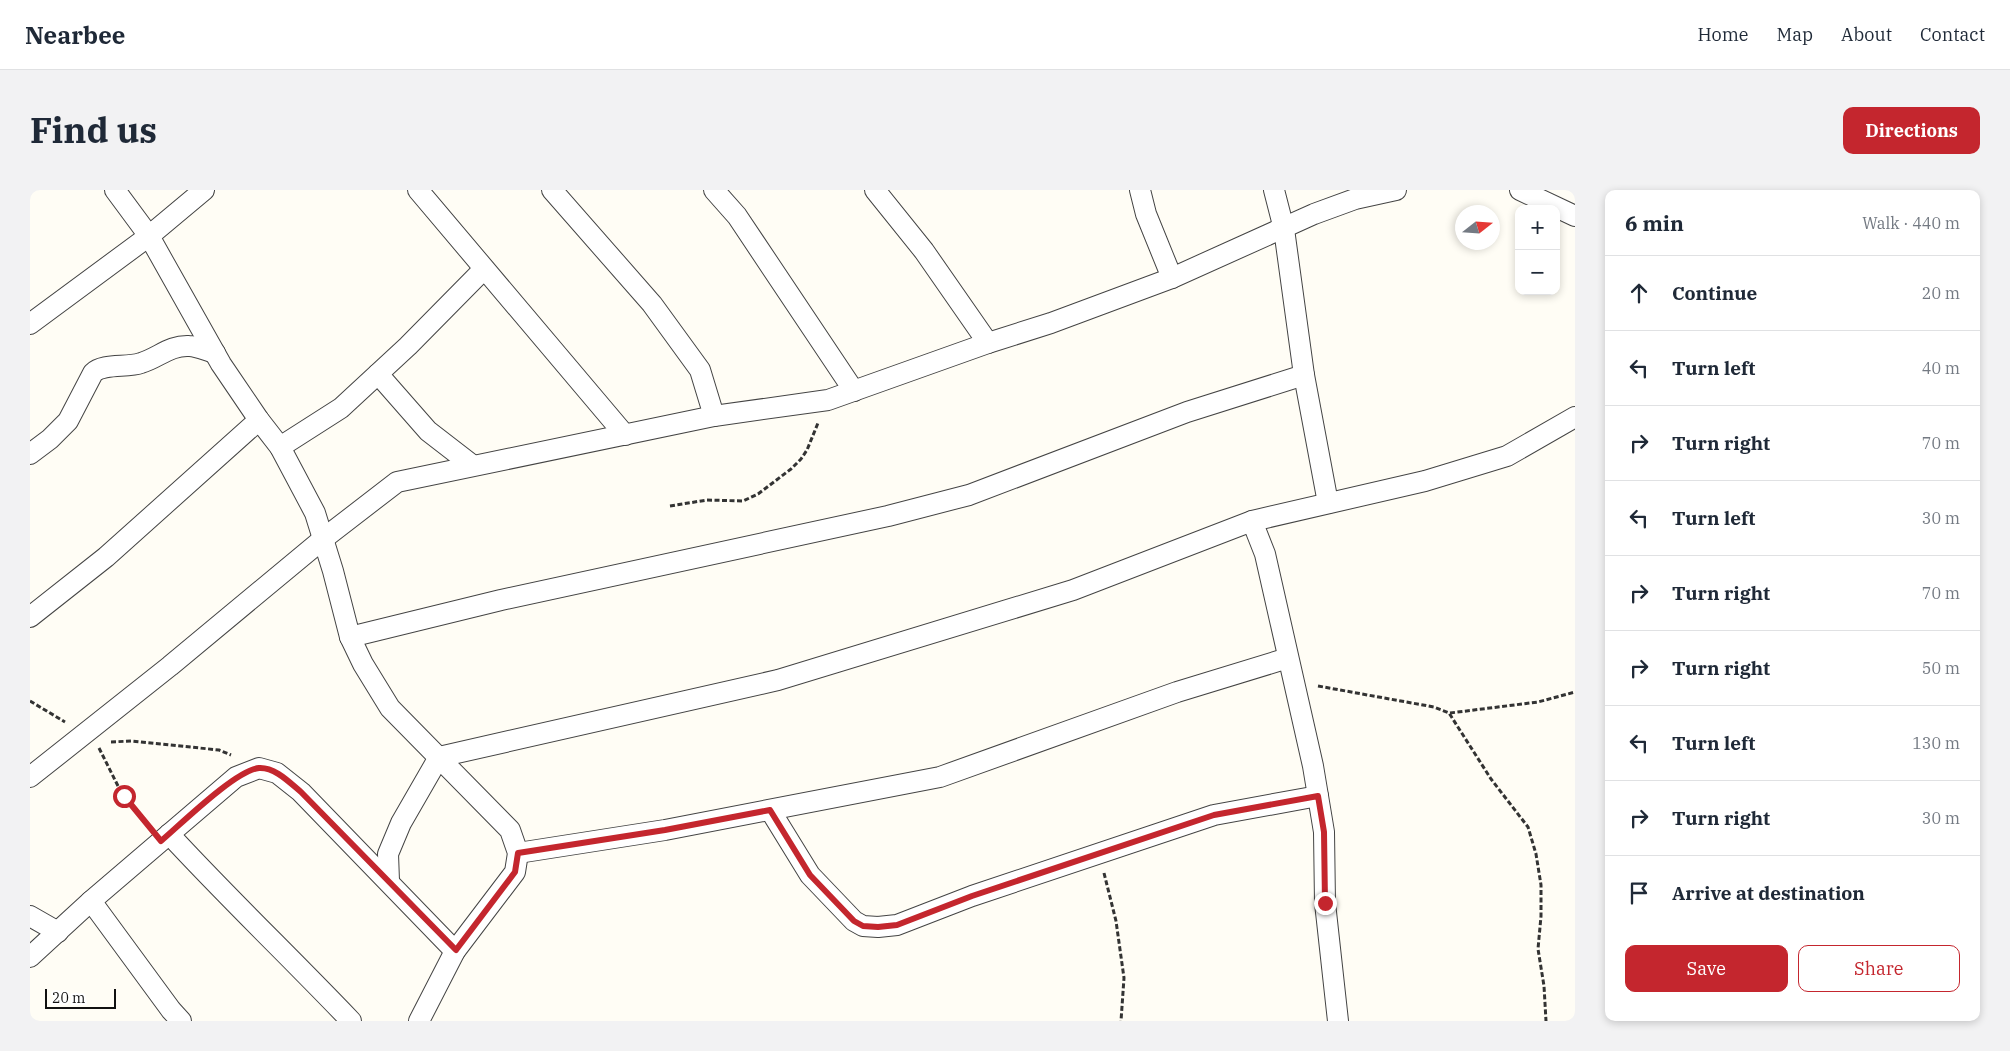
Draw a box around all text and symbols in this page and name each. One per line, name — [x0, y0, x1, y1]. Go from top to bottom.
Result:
text: Nearbee — [25, 19, 125, 51]
text: Home — [1697, 23, 1749, 46]
text: Map — [1777, 23, 1813, 46]
text: About — [1841, 23, 1892, 46]
text: Contact — [1920, 23, 1985, 46]
text: Find us — [30, 107, 157, 153]
button: Directions — [1843, 107, 1980, 154]
north arrow — [1455, 205, 1500, 250]
map controls — [1515, 205, 1560, 295]
button: + — [1515, 205, 1560, 250]
text: 6 min — [1625, 209, 1684, 237]
text: Walk · 440 m — [1862, 213, 1960, 233]
button: − — [1515, 250, 1560, 295]
icon: ahead — [1625, 279, 1653, 307]
text: Continue — [1672, 281, 1757, 305]
text: 20 m — [1922, 283, 1960, 303]
icon: left — [1625, 354, 1653, 382]
text: Turn left — [1672, 356, 1755, 380]
text: 40 m — [1922, 358, 1960, 378]
icon: right — [1625, 429, 1653, 457]
text: Turn right — [1672, 431, 1770, 455]
text: 70 m — [1922, 433, 1960, 453]
icon: left — [1625, 504, 1653, 532]
text: Turn left — [1672, 506, 1755, 530]
text: 30 m — [1922, 508, 1960, 528]
icon: right — [1625, 579, 1653, 607]
text: Turn right — [1672, 581, 1770, 605]
text: 70 m — [1922, 583, 1960, 603]
icon: right — [1625, 654, 1653, 682]
text: Turn right — [1672, 656, 1770, 680]
text: 50 m — [1922, 658, 1960, 678]
icon: left — [1625, 729, 1653, 757]
text: Turn left — [1672, 731, 1755, 755]
text: 130 m — [1912, 733, 1960, 753]
route start — [113, 785, 136, 808]
icon: right — [1625, 804, 1653, 832]
text: Turn right — [1672, 806, 1770, 830]
text: 30 m — [1922, 808, 1960, 828]
icon: arrive — [1625, 879, 1653, 907]
text: Arrive at destination — [1672, 881, 1865, 905]
route end — [1314, 892, 1337, 915]
button: Save — [1625, 945, 1788, 992]
button: Share — [1798, 945, 1960, 992]
scale bar — [45, 986, 116, 1009]
text: 20 m — [52, 989, 85, 1007]

